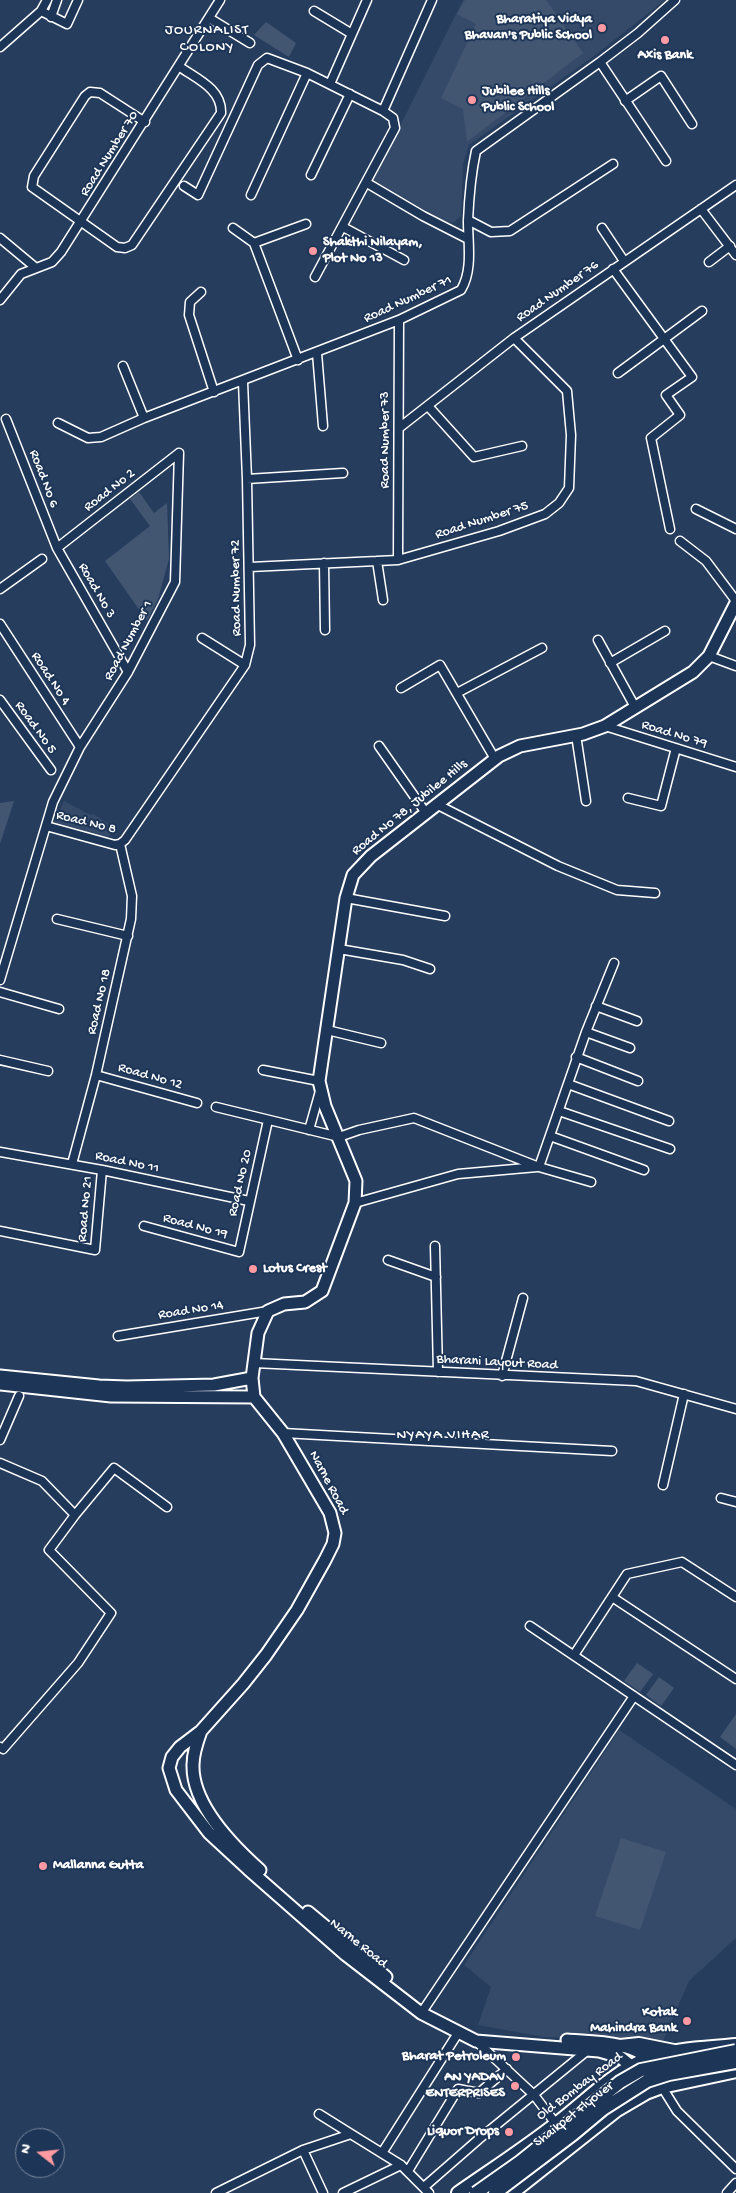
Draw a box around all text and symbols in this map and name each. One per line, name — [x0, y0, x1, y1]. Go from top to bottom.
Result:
place label: Bharatiya Vidya Bhavan's Public School — [465, 12, 592, 44]
district label: JOURNALIST COLONY — [164, 22, 250, 57]
marker: Bharatiya Vidya Bhavan's Public School — [596, 22, 608, 34]
marker: Axis Bank — [659, 34, 671, 46]
place label: Axis Bank — [638, 48, 692, 64]
place label: Jubilee Hills Public School — [482, 84, 554, 116]
marker: Jubilee Hills Public School — [466, 94, 478, 106]
street label: Road Number 70 — [77, 108, 143, 200]
place label: Shakthi Nilayam, Plot No 13 — [323, 235, 423, 268]
marker: Shakthi Nilayam, Plot No 13 — [307, 245, 319, 257]
street label: Road Number 76 — [514, 257, 602, 327]
street label: Road Number 71 — [361, 272, 455, 328]
street label: Road Number 73 — [378, 392, 394, 488]
street label: Road No 6 — [24, 448, 62, 510]
street label: Road No 2 — [81, 466, 139, 516]
street label: Road Number 75 — [433, 498, 531, 544]
street label: Road Number 72 — [228, 540, 246, 636]
street label: Road No 3 — [74, 560, 118, 622]
street label: Road Number 1 — [101, 598, 157, 684]
street label: Road No 4 — [27, 649, 73, 709]
street label: Road No 5 — [10, 698, 60, 758]
street label: Road No 79 — [639, 717, 709, 753]
street label: Road No 78, Jubilee Hills — [349, 756, 471, 860]
street label: Road No 8 — [54, 807, 118, 839]
street label: Road No 18 — [84, 967, 116, 1037]
street label: Road No 12 — [116, 1060, 184, 1094]
street label: Road No 11 — [94, 1148, 160, 1178]
street label: Road No 20 — [225, 1148, 257, 1218]
street label: Road No 21 — [75, 1175, 97, 1243]
street label: Road No 19 — [161, 1210, 229, 1244]
place label: Lotus Crest — [263, 1261, 327, 1277]
marker: Lotus Crest — [247, 1263, 259, 1275]
street label: Road No 14 — [157, 1298, 225, 1324]
street label: Bharani Layout Road — [436, 1351, 558, 1375]
district label: NYAYA VIHAR — [395, 1427, 491, 1445]
street label: Narne Road — [304, 1448, 352, 1518]
place label: Mallanna Gutta — [53, 1858, 143, 1874]
marker: Mallanna Gutta — [37, 1860, 49, 1872]
street label: Narne Road — [326, 1916, 390, 1972]
place label: Kotak Mahindra Bank — [590, 2005, 677, 2038]
marker: Kotak Mahindra Bank — [681, 2015, 693, 2027]
place label: Bharat Petroleum — [402, 2049, 506, 2065]
street label: Old Bombay Road — [534, 2049, 626, 2125]
marker: Bharat Petroleum — [510, 2051, 522, 2063]
place label: AN YADAV ENTERPRISES — [426, 2070, 505, 2102]
street label: Shaikpet Flyover — [531, 2079, 617, 2151]
marker: AN YADAV ENTERPRISES — [509, 2080, 521, 2092]
place label: Liquor Drops — [427, 2124, 499, 2140]
marker: Liquor Drops — [503, 2126, 515, 2138]
north arrow — [15, 2128, 65, 2178]
text: N — [17, 2142, 35, 2156]

